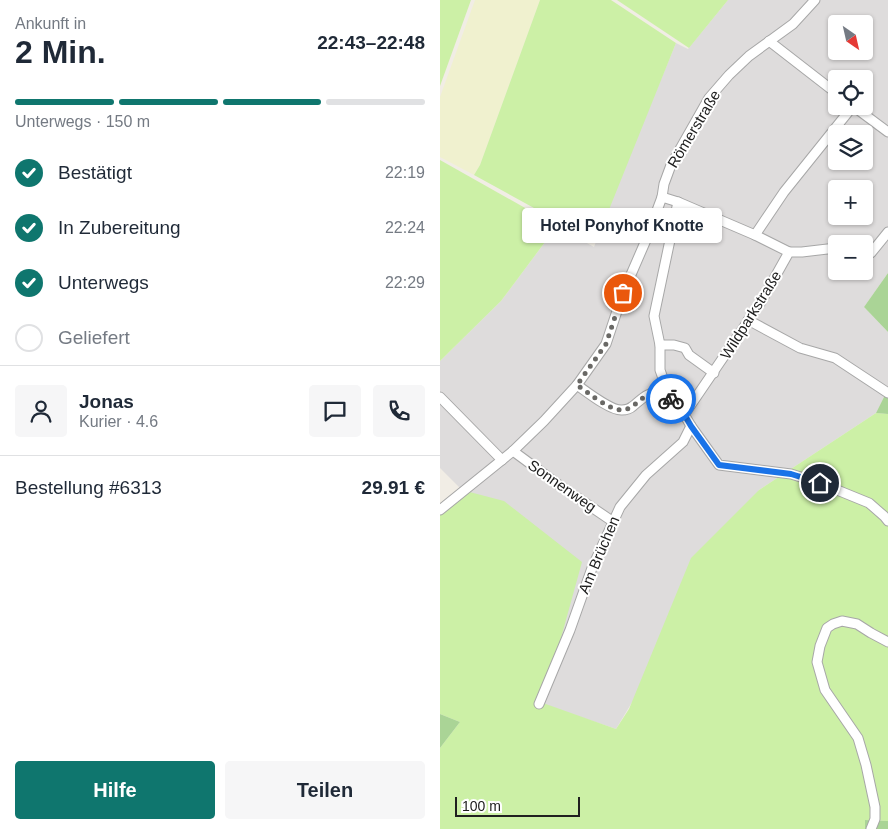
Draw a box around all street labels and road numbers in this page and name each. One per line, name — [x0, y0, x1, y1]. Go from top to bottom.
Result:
street label: Römerstraße — [664, 87, 723, 171]
street label: Wildparkstraße — [717, 267, 785, 362]
street label: Sonnenweg — [525, 456, 600, 515]
street label: Am Brüchen — [575, 513, 622, 596]

